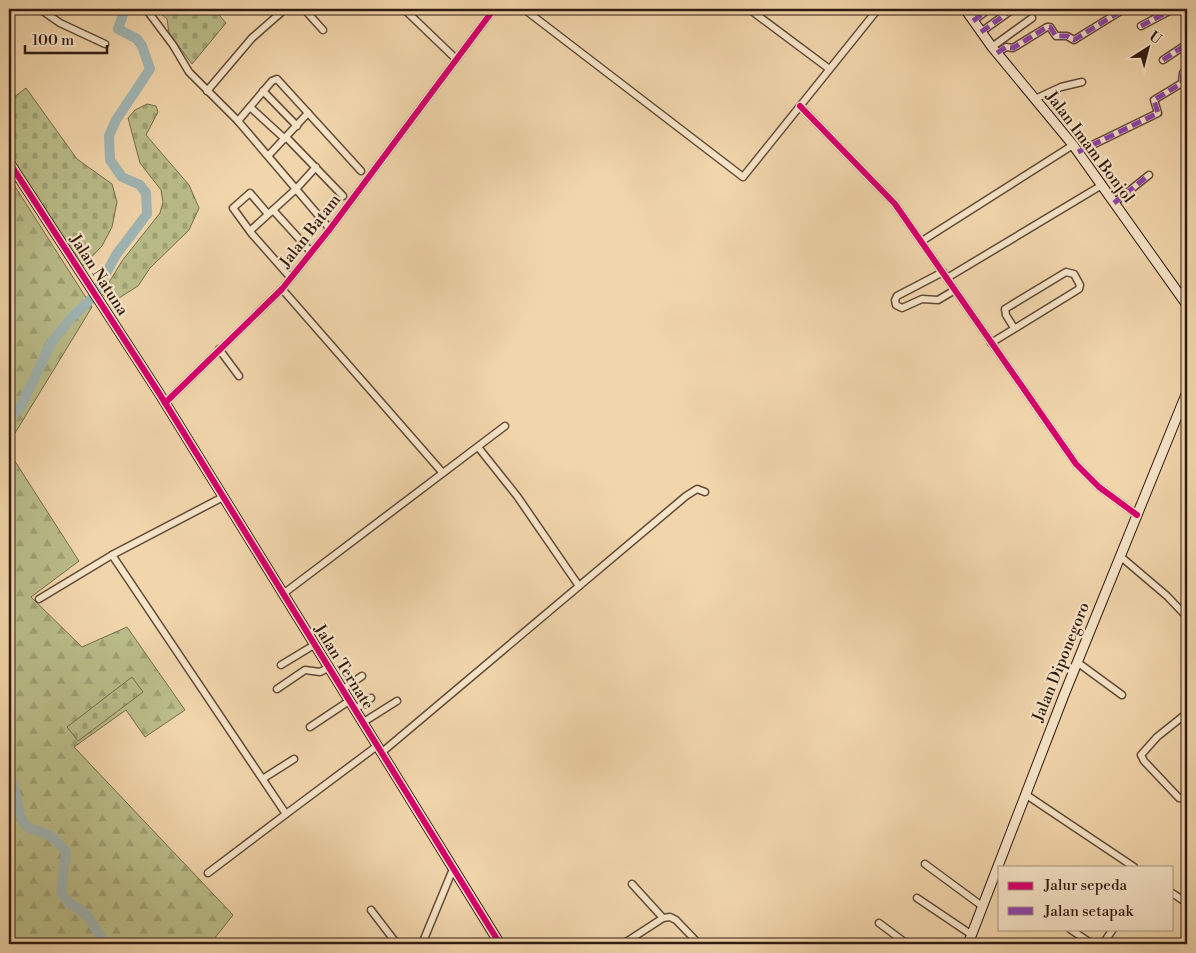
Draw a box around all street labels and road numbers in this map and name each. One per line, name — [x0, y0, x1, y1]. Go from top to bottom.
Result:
street label: Jalan Imam Bonjol — [1041, 86, 1139, 207]
street label: Jalan Batam — [274, 190, 345, 273]
street label: Jalan Natuna — [65, 230, 133, 320]
street label: Jalan Diponegoro — [1028, 599, 1094, 726]
street label: Jalan Ternate — [309, 620, 378, 713]

